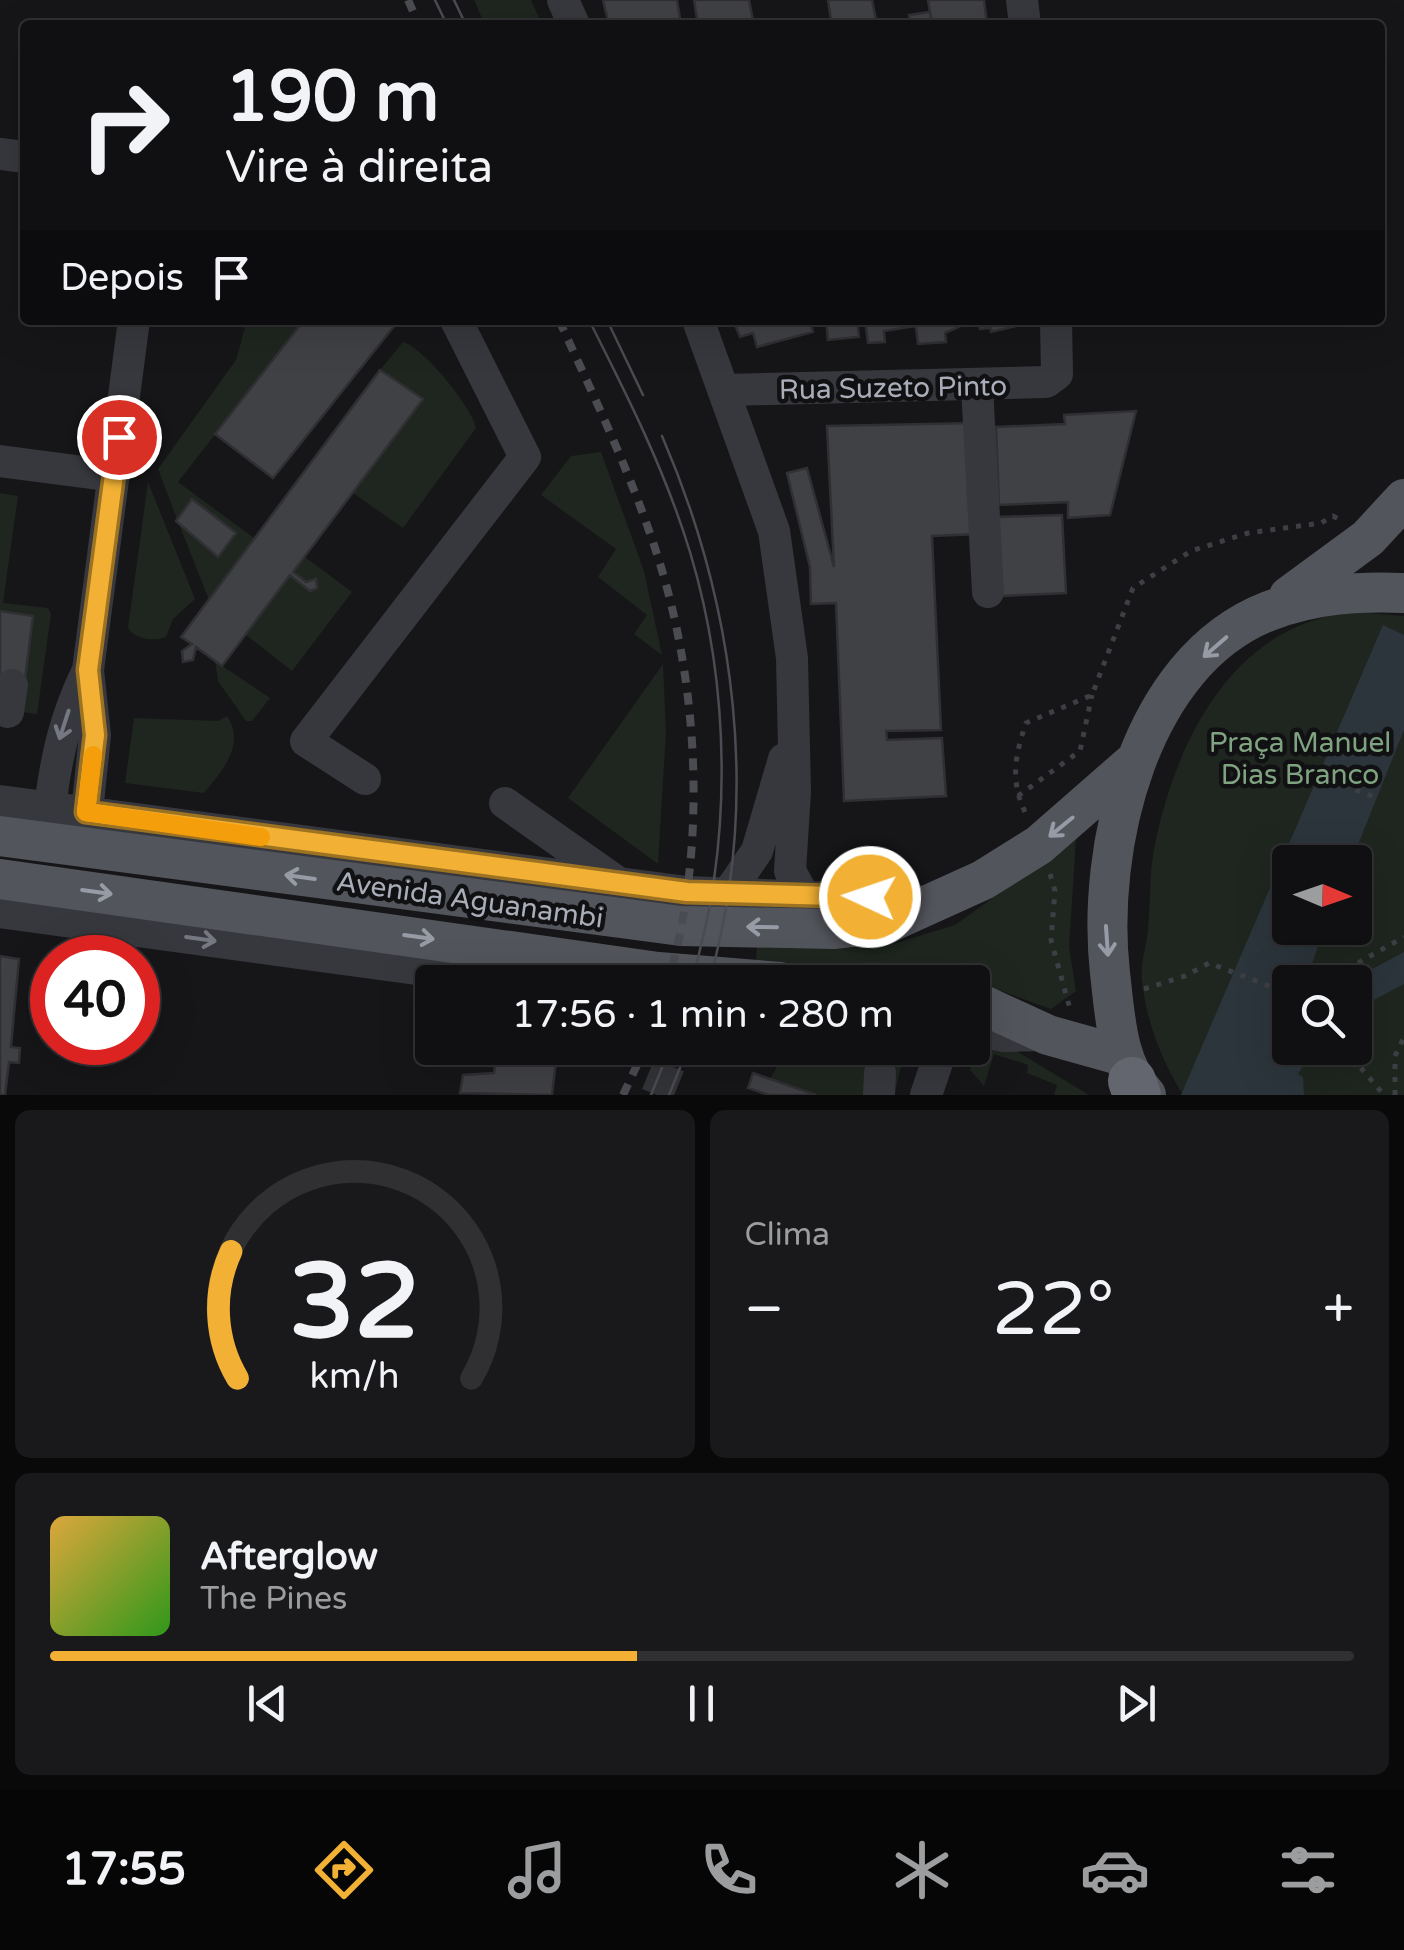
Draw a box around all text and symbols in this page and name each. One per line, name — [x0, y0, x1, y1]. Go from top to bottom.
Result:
text: 190 m — [225, 56, 439, 140]
icon: right — [60, 60, 190, 190]
text: Vire à direita — [225, 141, 493, 195]
icon: arrive — [204, 250, 259, 305]
text: Depois — [60, 255, 184, 301]
street label: Rua Suzeto Pinto — [779, 369, 1008, 407]
pin — [77, 395, 162, 480]
icon: arrive — [92, 410, 147, 465]
one-way arrow — [1203, 635, 1228, 658]
one-way arrow — [54, 709, 72, 740]
park label: Praça Manuel Dias Branco — [1209, 726, 1391, 792]
one-way arrow — [1049, 816, 1075, 838]
position arrow — [818, 845, 922, 949]
north arrow — [1272, 845, 1372, 945]
map controls — [1272, 845, 1372, 1065]
street label: Avenida Aguanambi — [334, 864, 606, 936]
one-way arrow — [285, 867, 317, 885]
one-way arrow — [80, 884, 112, 902]
one-way arrow — [747, 918, 779, 937]
one-way arrow — [1098, 925, 1117, 957]
one-way arrow — [402, 928, 434, 946]
one-way arrow — [184, 931, 216, 949]
speed limit sign: 40 — [30, 935, 160, 1065]
button: search — [1272, 965, 1372, 1065]
text: 17:56 · 1 min · 280 m — [511, 992, 894, 1038]
text: Clima — [745, 1216, 830, 1254]
text: 32 — [289, 1241, 420, 1366]
text: 22° — [992, 1265, 1115, 1355]
text: − — [745, 1277, 784, 1343]
text: + — [1323, 1277, 1354, 1343]
text: km/h — [310, 1355, 400, 1398]
text: Afterglow — [200, 1534, 378, 1580]
text: The Pines — [200, 1580, 347, 1618]
icon: previous — [240, 1676, 295, 1731]
icon: pause — [674, 1676, 729, 1731]
icon: next — [1109, 1676, 1164, 1731]
icon: directions — [309, 1835, 379, 1905]
icon: music — [502, 1835, 572, 1905]
icon: phone — [694, 1835, 764, 1905]
icon: climate — [887, 1835, 957, 1905]
icon: car — [1080, 1835, 1150, 1905]
icon: filters — [1273, 1835, 1343, 1905]
text: 17:55 — [61, 1843, 186, 1897]

